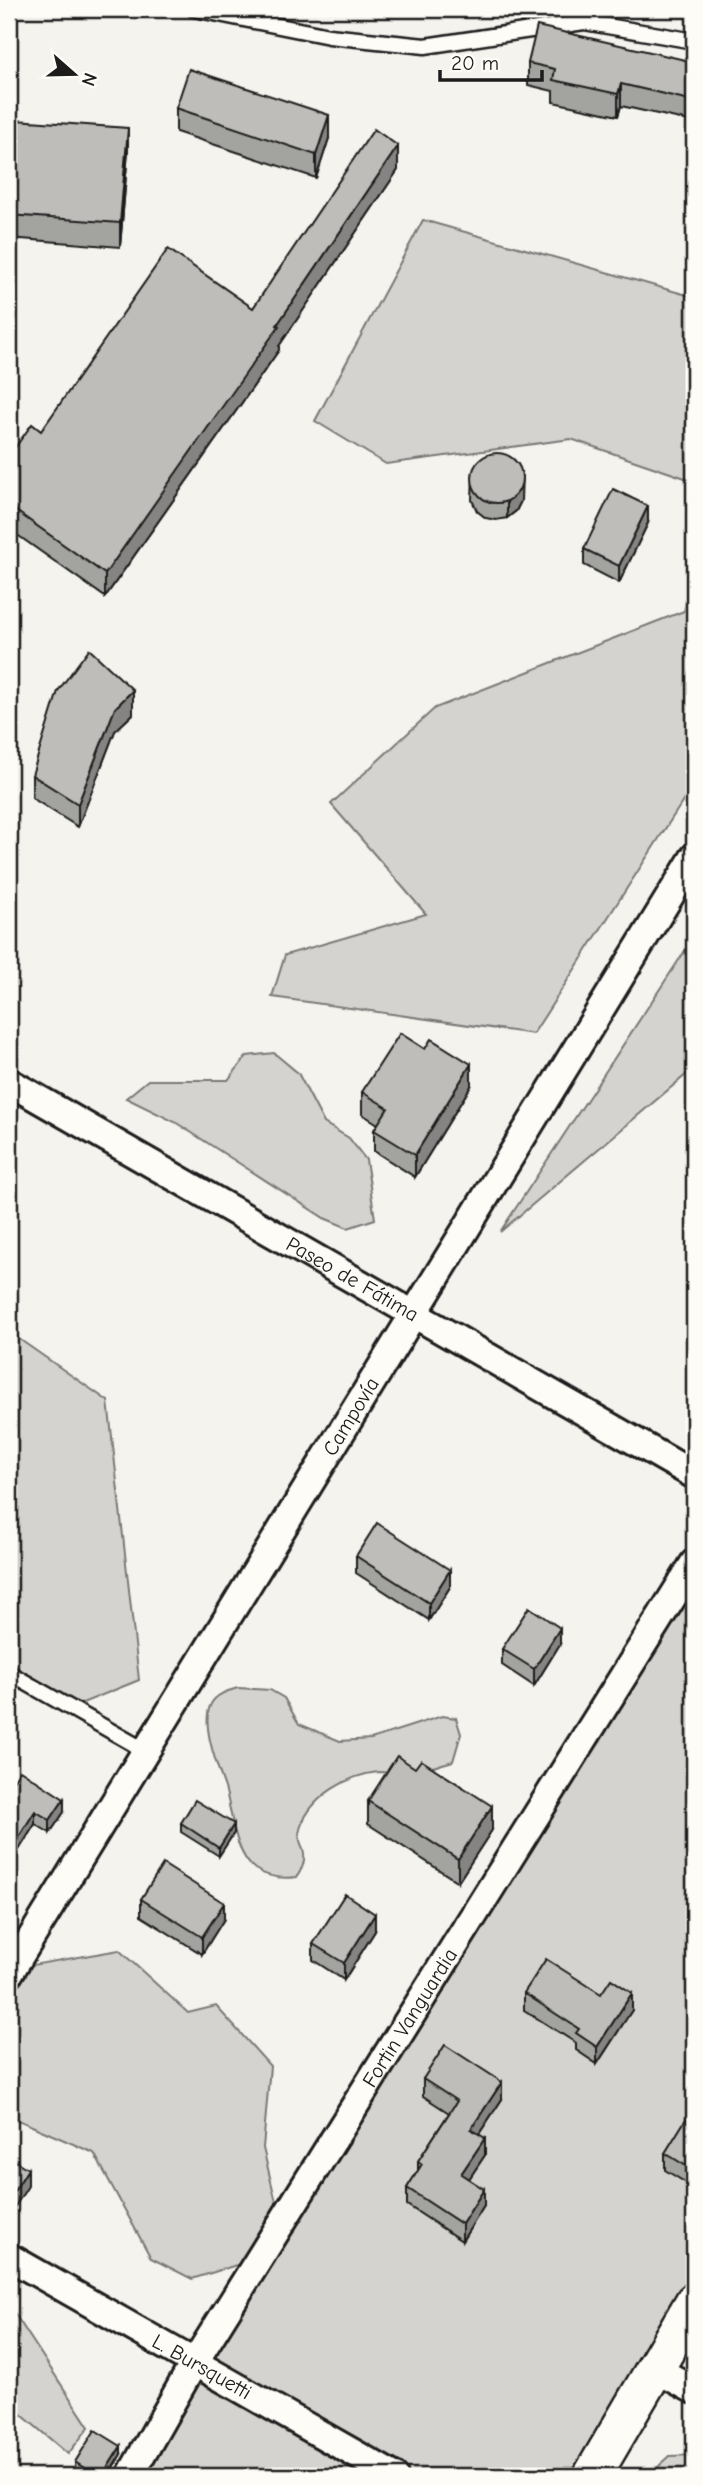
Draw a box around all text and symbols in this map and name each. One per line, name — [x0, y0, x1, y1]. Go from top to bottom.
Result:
north arrow — [38, 38, 108, 108]
scale bar — [440, 38, 542, 82]
text: 20 m — [451, 51, 499, 75]
text: N — [77, 70, 101, 89]
street label: Paseo de Fátima — [282, 1232, 423, 1326]
street label: Campovía — [318, 1373, 384, 1460]
street label: Fortin Vanguardia — [357, 1944, 462, 2092]
street label: L. Bursquetti — [148, 2329, 256, 2405]

